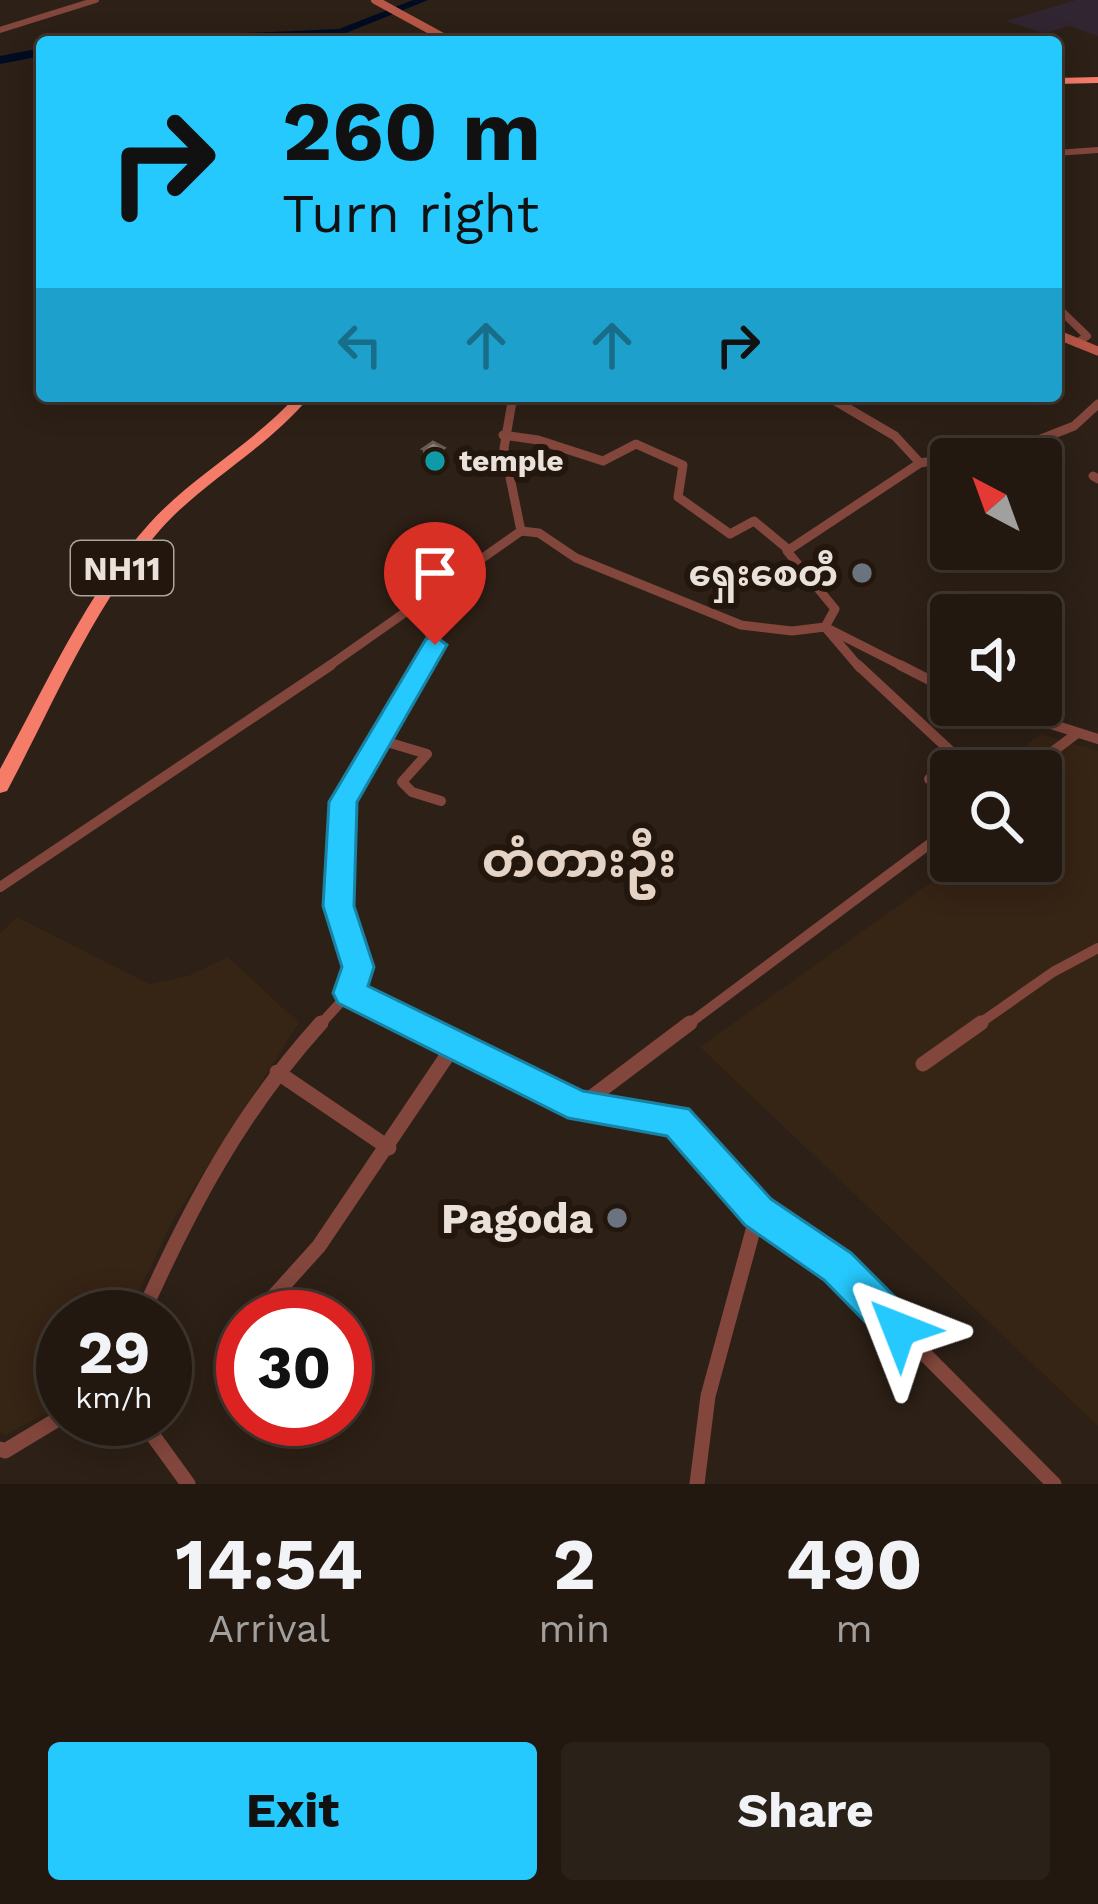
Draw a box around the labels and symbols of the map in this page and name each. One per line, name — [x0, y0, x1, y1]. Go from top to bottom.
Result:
north arrow — [930, 438, 1062, 570]
place label: temple — [459, 443, 564, 478]
marker: temple — [422, 448, 448, 474]
pin — [384, 522, 486, 645]
road number: NH11 — [71, 541, 173, 595]
place label: ရှေးစေတီ — [689, 550, 838, 603]
marker: ရှေးစေတီ — [849, 560, 875, 586]
district label: တံတားဦး — [482, 828, 676, 900]
place label: Pagoda — [441, 1194, 594, 1243]
marker: Pagoda — [604, 1205, 630, 1231]
position arrow — [836, 1266, 962, 1392]
speed limit sign: 30 — [216, 1290, 372, 1446]

